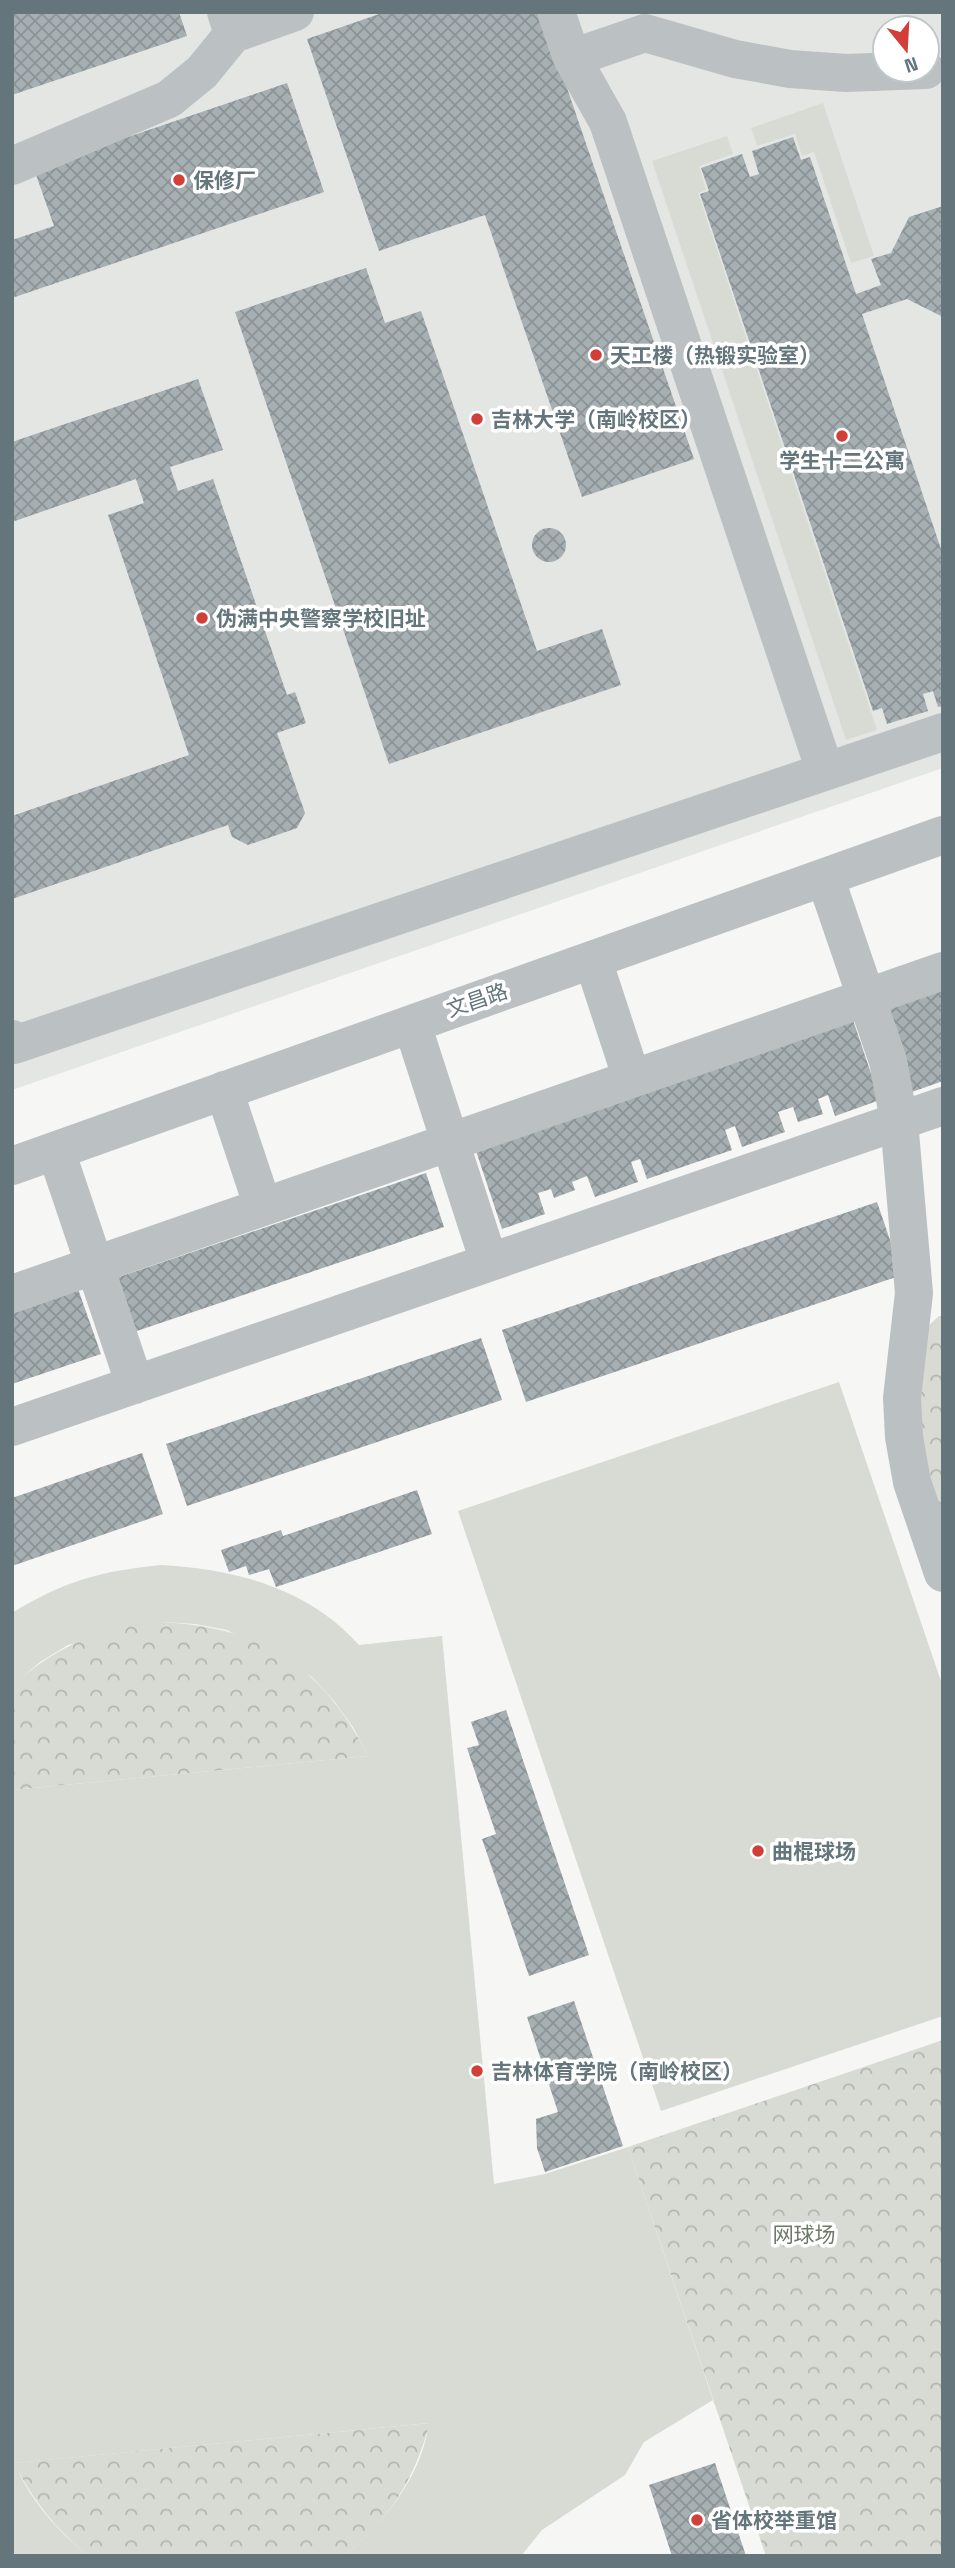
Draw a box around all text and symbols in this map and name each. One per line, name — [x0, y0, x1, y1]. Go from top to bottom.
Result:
north arrow — [871, 14, 941, 84]
text: N — [901, 51, 921, 79]
place label: 保修厂 — [193, 167, 256, 194]
marker: 保修厂 — [171, 172, 187, 188]
place label: 天工楼（热锻实验室） — [610, 342, 820, 369]
marker: 天工楼（热锻实验室） — [588, 347, 604, 363]
place label: 吉林大学（南岭校区） — [491, 406, 701, 433]
marker: 吉林大学（南岭校区） — [469, 411, 485, 427]
marker: 学生十二公寓 — [834, 428, 850, 444]
place label: 学生十二公寓 — [779, 447, 905, 474]
place label: 伪满中央警察学校旧址 — [216, 605, 426, 632]
marker: 伪满中央警察学校旧址 — [194, 610, 210, 626]
street label: 文昌路 — [443, 977, 511, 1023]
place label: 曲棍球场 — [772, 1838, 856, 1865]
marker: 曲棍球场 — [750, 1843, 766, 1859]
place label: 吉林体育学院（南岭校区） — [491, 2058, 743, 2085]
marker: 吉林体育学院（南岭校区） — [469, 2063, 485, 2079]
park label: 网球场 — [773, 2221, 836, 2248]
place label: 省体校举重馆 — [711, 2507, 837, 2534]
marker: 省体校举重馆 — [689, 2512, 705, 2528]

